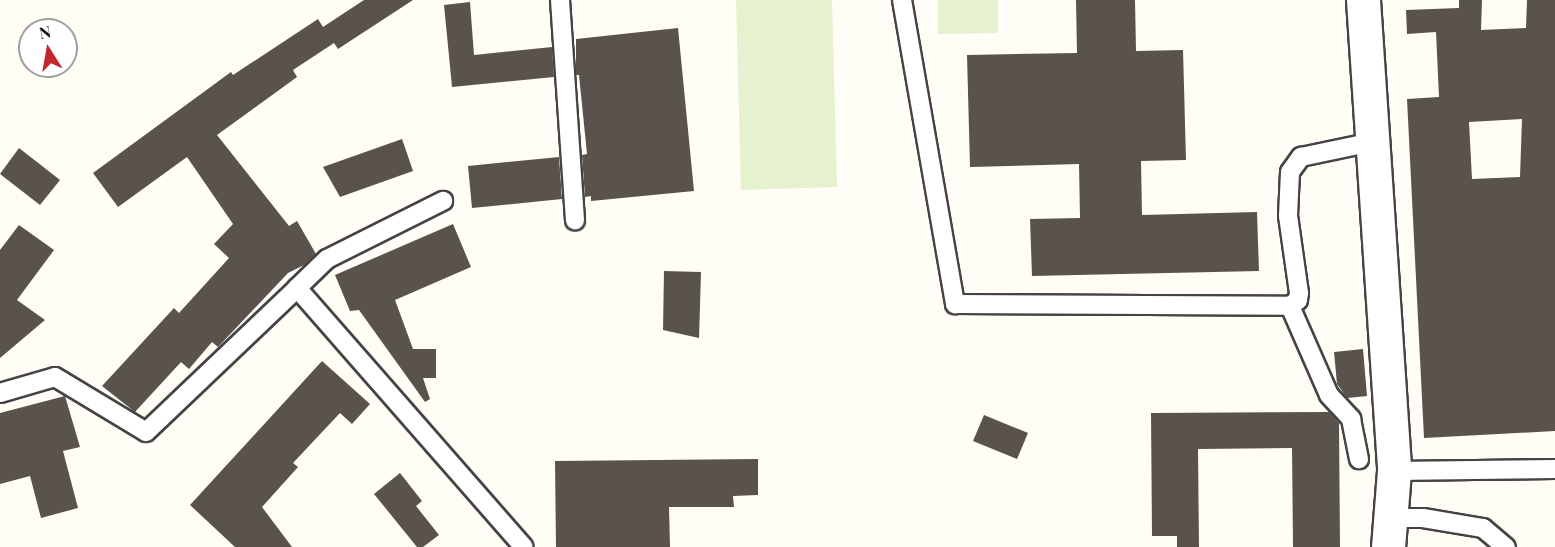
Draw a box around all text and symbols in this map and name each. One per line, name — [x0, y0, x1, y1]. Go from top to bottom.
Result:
north arrow — [18, 18, 78, 78]
text: N — [37, 20, 53, 43]

